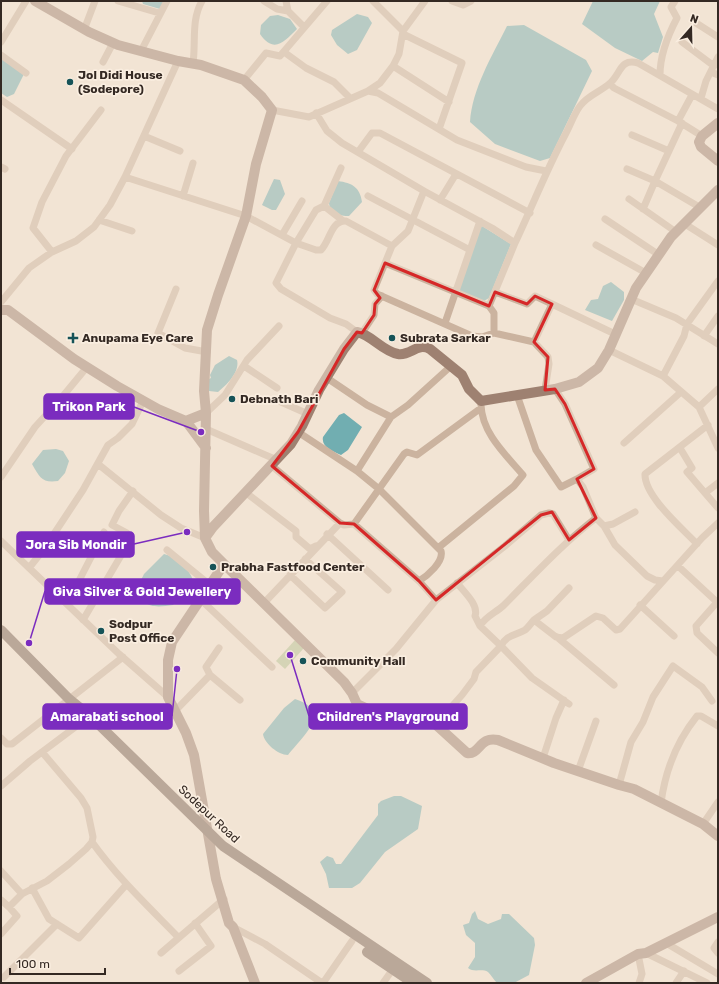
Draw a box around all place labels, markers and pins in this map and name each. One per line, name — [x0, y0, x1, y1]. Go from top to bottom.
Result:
place label: Jol Didi House (Sodepore) — [78, 68, 163, 96]
marker: Jol Didi House (Sodepore) — [65, 77, 75, 87]
place label: Anupama Eye Care — [82, 331, 193, 345]
place label: Subrata Sarkar — [400, 331, 491, 345]
marker: Anupama Eye Care — [67, 332, 79, 344]
marker: Subrata Sarkar — [387, 333, 397, 343]
place label: Debnath Bari — [240, 392, 318, 406]
callout: Trikon Park — [44, 394, 134, 419]
marker: Debnath Bari — [227, 394, 237, 404]
callout: Jora Sib Mondir — [17, 532, 134, 557]
place label: Prabha Fastfood Center — [221, 560, 365, 574]
marker: Prabha Fastfood Center — [208, 562, 218, 572]
callout: Giva Silver & Gold Jewellery — [45, 579, 240, 604]
place label: Sodpur Post Office — [109, 617, 174, 645]
marker: Sodpur Post Office — [96, 626, 106, 636]
place label: Community Hall — [311, 654, 406, 668]
marker: Community Hall — [298, 656, 308, 666]
callout: Amarabati school — [43, 704, 172, 729]
callout: Children's Playground — [309, 704, 467, 729]

